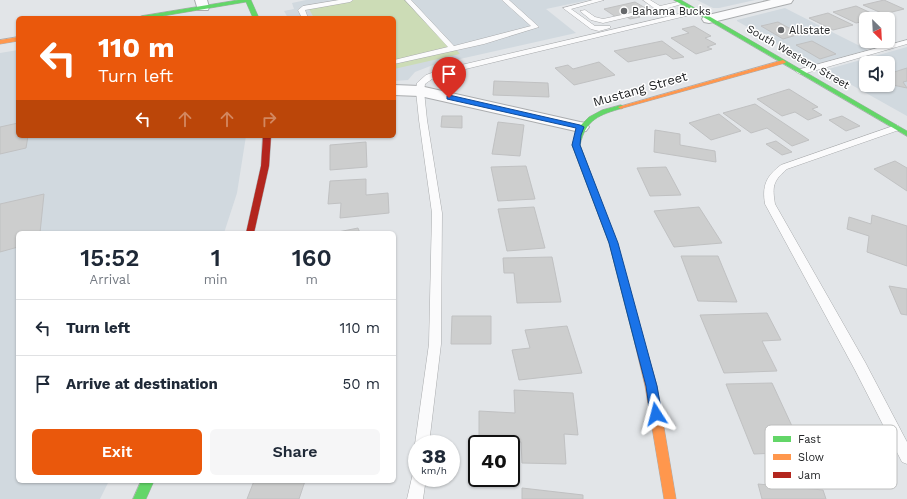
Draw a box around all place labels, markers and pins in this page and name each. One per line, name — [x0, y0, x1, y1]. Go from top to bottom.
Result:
place label: Bahama Bucks — [632, 5, 711, 18]
marker: Bahama Bucks — [619, 6, 629, 16]
place label: Allstate — [789, 24, 830, 37]
marker: Allstate — [776, 25, 786, 35]
pin — [432, 57, 466, 98]

